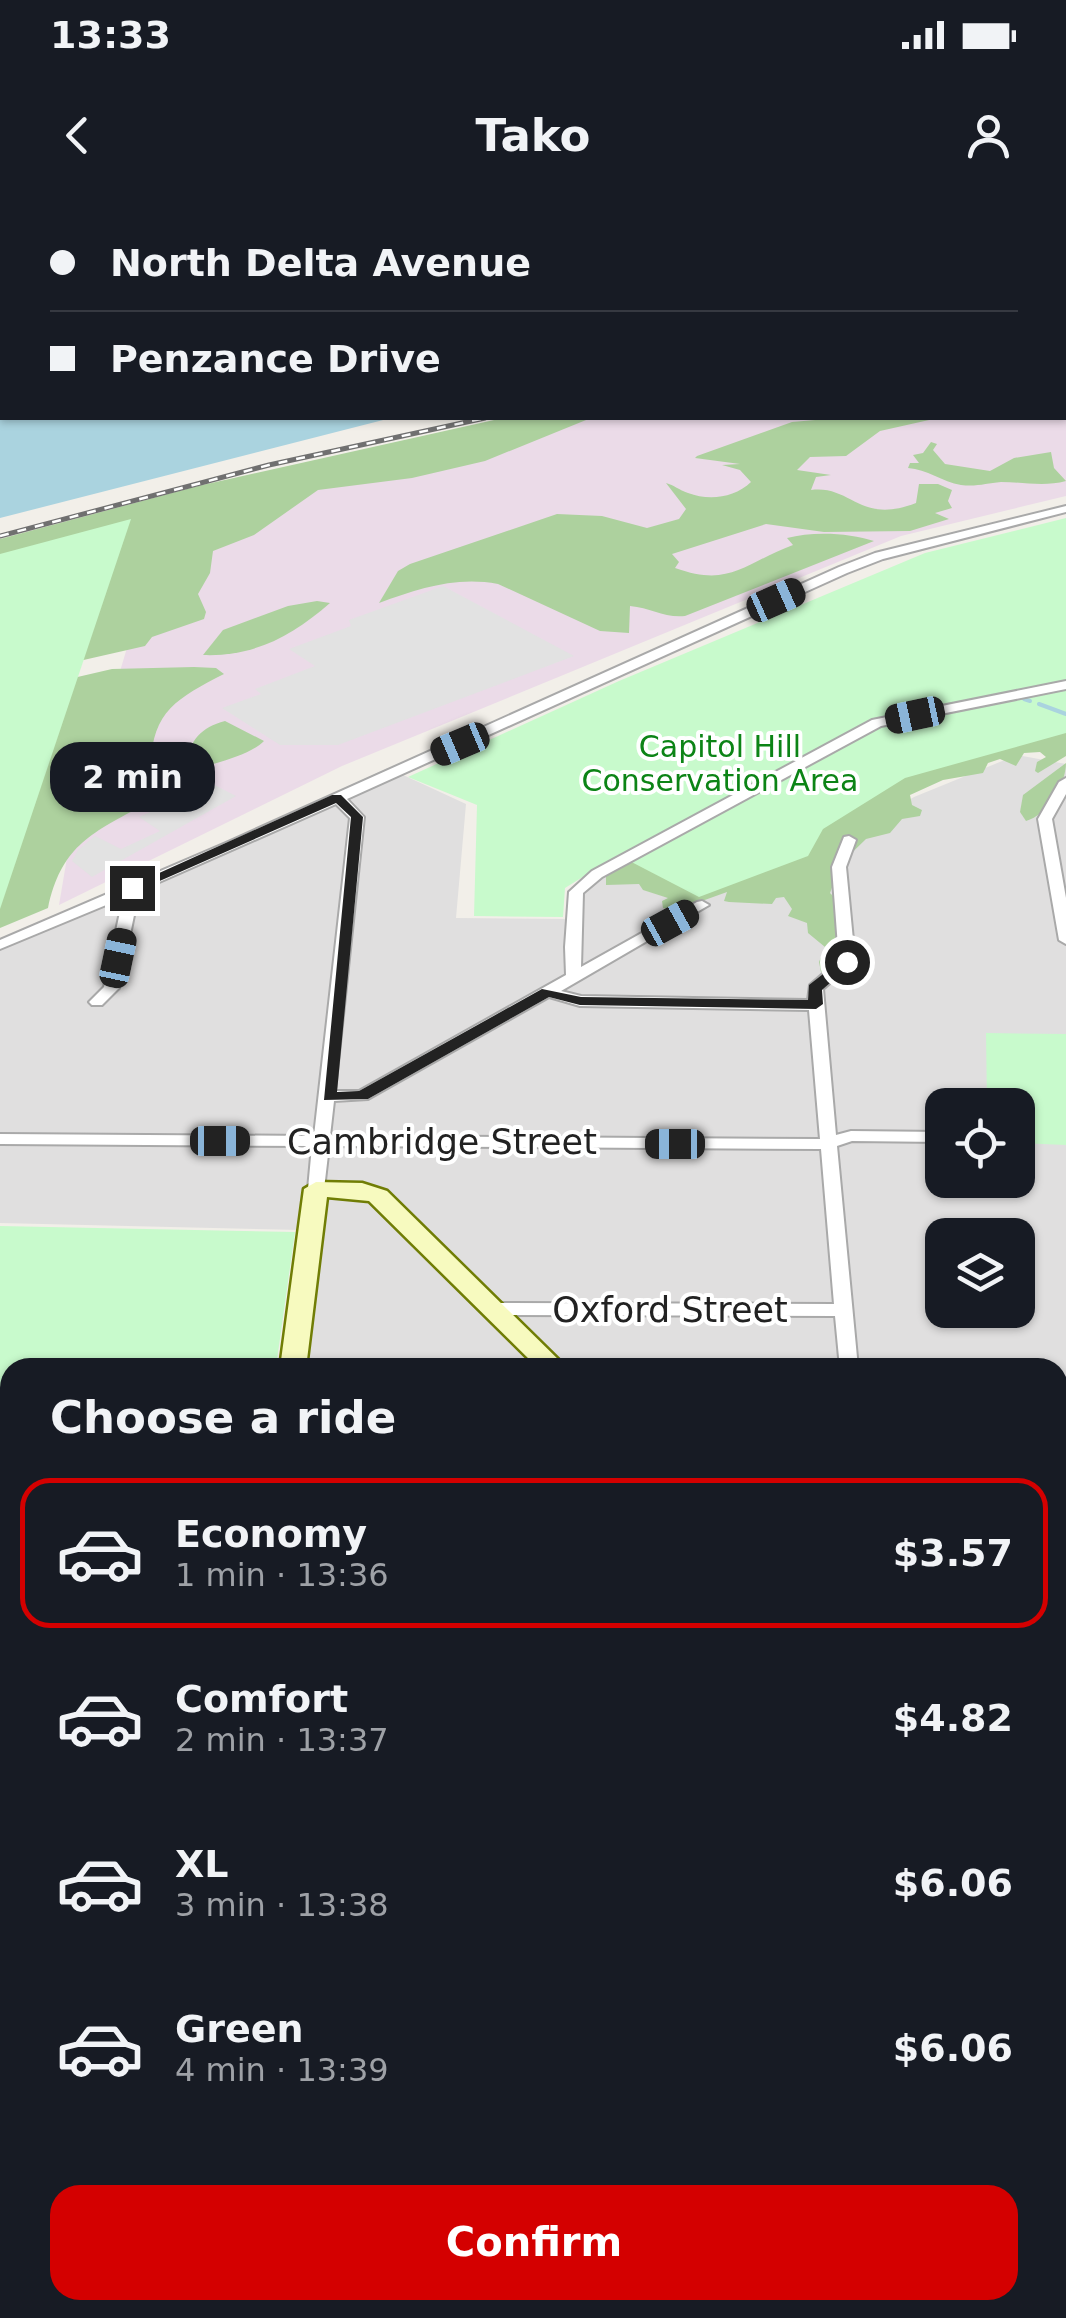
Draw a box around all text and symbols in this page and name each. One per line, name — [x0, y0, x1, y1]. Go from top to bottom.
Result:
text: 13:33 — [50, 13, 171, 57]
icon: back — [50, 108, 105, 163]
icon: person — [961, 108, 1016, 163]
text: Tako — [476, 109, 590, 162]
text: North Delta Avenue — [110, 241, 531, 285]
text: Penzance Drive — [110, 337, 441, 381]
car — [742, 574, 810, 626]
car — [883, 694, 947, 736]
car — [427, 718, 493, 770]
park label: Capitol Hill Conservation Area — [582, 729, 858, 798]
callout: 2 min — [49, 743, 214, 813]
text: 2 min — [82, 758, 183, 796]
route end — [110, 866, 155, 911]
car — [636, 895, 704, 951]
car — [97, 926, 139, 990]
route start — [825, 940, 870, 985]
map controls — [925, 1088, 1035, 1328]
button: locate — [925, 1088, 1035, 1198]
street label: Cambridge Street — [287, 1122, 597, 1162]
car — [190, 1126, 250, 1156]
car — [645, 1129, 705, 1159]
button: layers — [925, 1218, 1035, 1328]
street label: Oxford Street — [552, 1290, 788, 1330]
text: Choose a ride — [50, 1391, 396, 1444]
icon: car — [55, 1508, 145, 1598]
text: Economy — [175, 1512, 367, 1556]
text: $3.57 — [893, 1531, 1013, 1575]
text: 1 min · 13:36 — [175, 1556, 389, 1594]
icon: car — [55, 1673, 145, 1763]
text: Comfort — [175, 1677, 348, 1721]
text: $4.82 — [893, 1696, 1013, 1740]
text: 2 min · 13:37 — [175, 1721, 389, 1759]
icon: car — [55, 1838, 145, 1928]
text: XL — [175, 1842, 229, 1886]
text: $6.06 — [893, 1861, 1013, 1905]
text: 3 min · 13:38 — [175, 1886, 389, 1924]
icon: car — [55, 2003, 145, 2093]
text: Green — [175, 2007, 304, 2051]
text: $6.06 — [893, 2026, 1013, 2070]
text: 4 min · 13:39 — [175, 2051, 389, 2089]
button: Confirm — [50, 2185, 1018, 2300]

